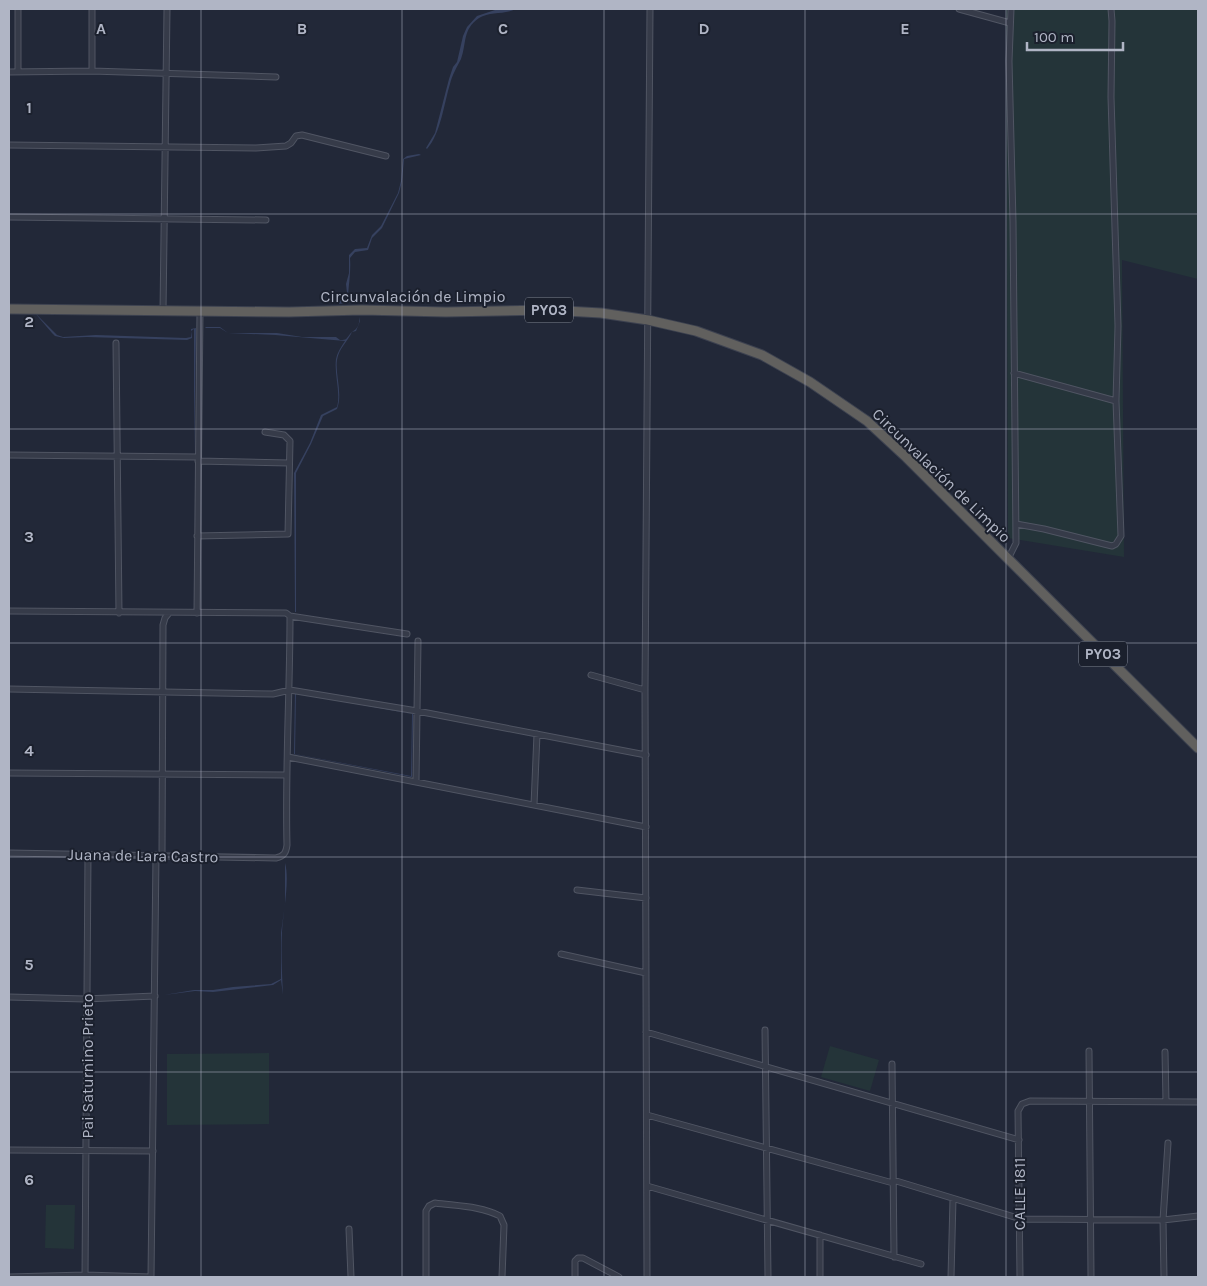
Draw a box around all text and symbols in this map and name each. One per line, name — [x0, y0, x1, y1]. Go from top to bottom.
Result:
text: A — [96, 19, 106, 38]
text: B — [297, 19, 307, 38]
text: C — [498, 19, 508, 38]
text: D — [699, 19, 710, 38]
text: E — [900, 19, 910, 38]
scale bar — [1027, 20, 1123, 52]
text: 100 m — [1034, 28, 1074, 46]
text: 1 — [26, 98, 32, 117]
street label: Circunvalación de Limpio — [321, 287, 505, 306]
road number: PY03 — [525, 298, 573, 322]
text: 2 — [24, 312, 34, 331]
street label: Circunvalación de Limpio — [869, 404, 1015, 546]
text: 3 — [24, 527, 34, 546]
road number: PY03 — [1079, 642, 1127, 666]
text: 4 — [24, 741, 34, 760]
street label: Juana de Lara Castro — [67, 845, 219, 866]
text: 5 — [24, 955, 34, 974]
street label: Pai Saturnino Prieto — [78, 993, 97, 1139]
street label: CALLE 1811 — [1010, 1158, 1029, 1230]
text: 6 — [24, 1170, 34, 1189]

